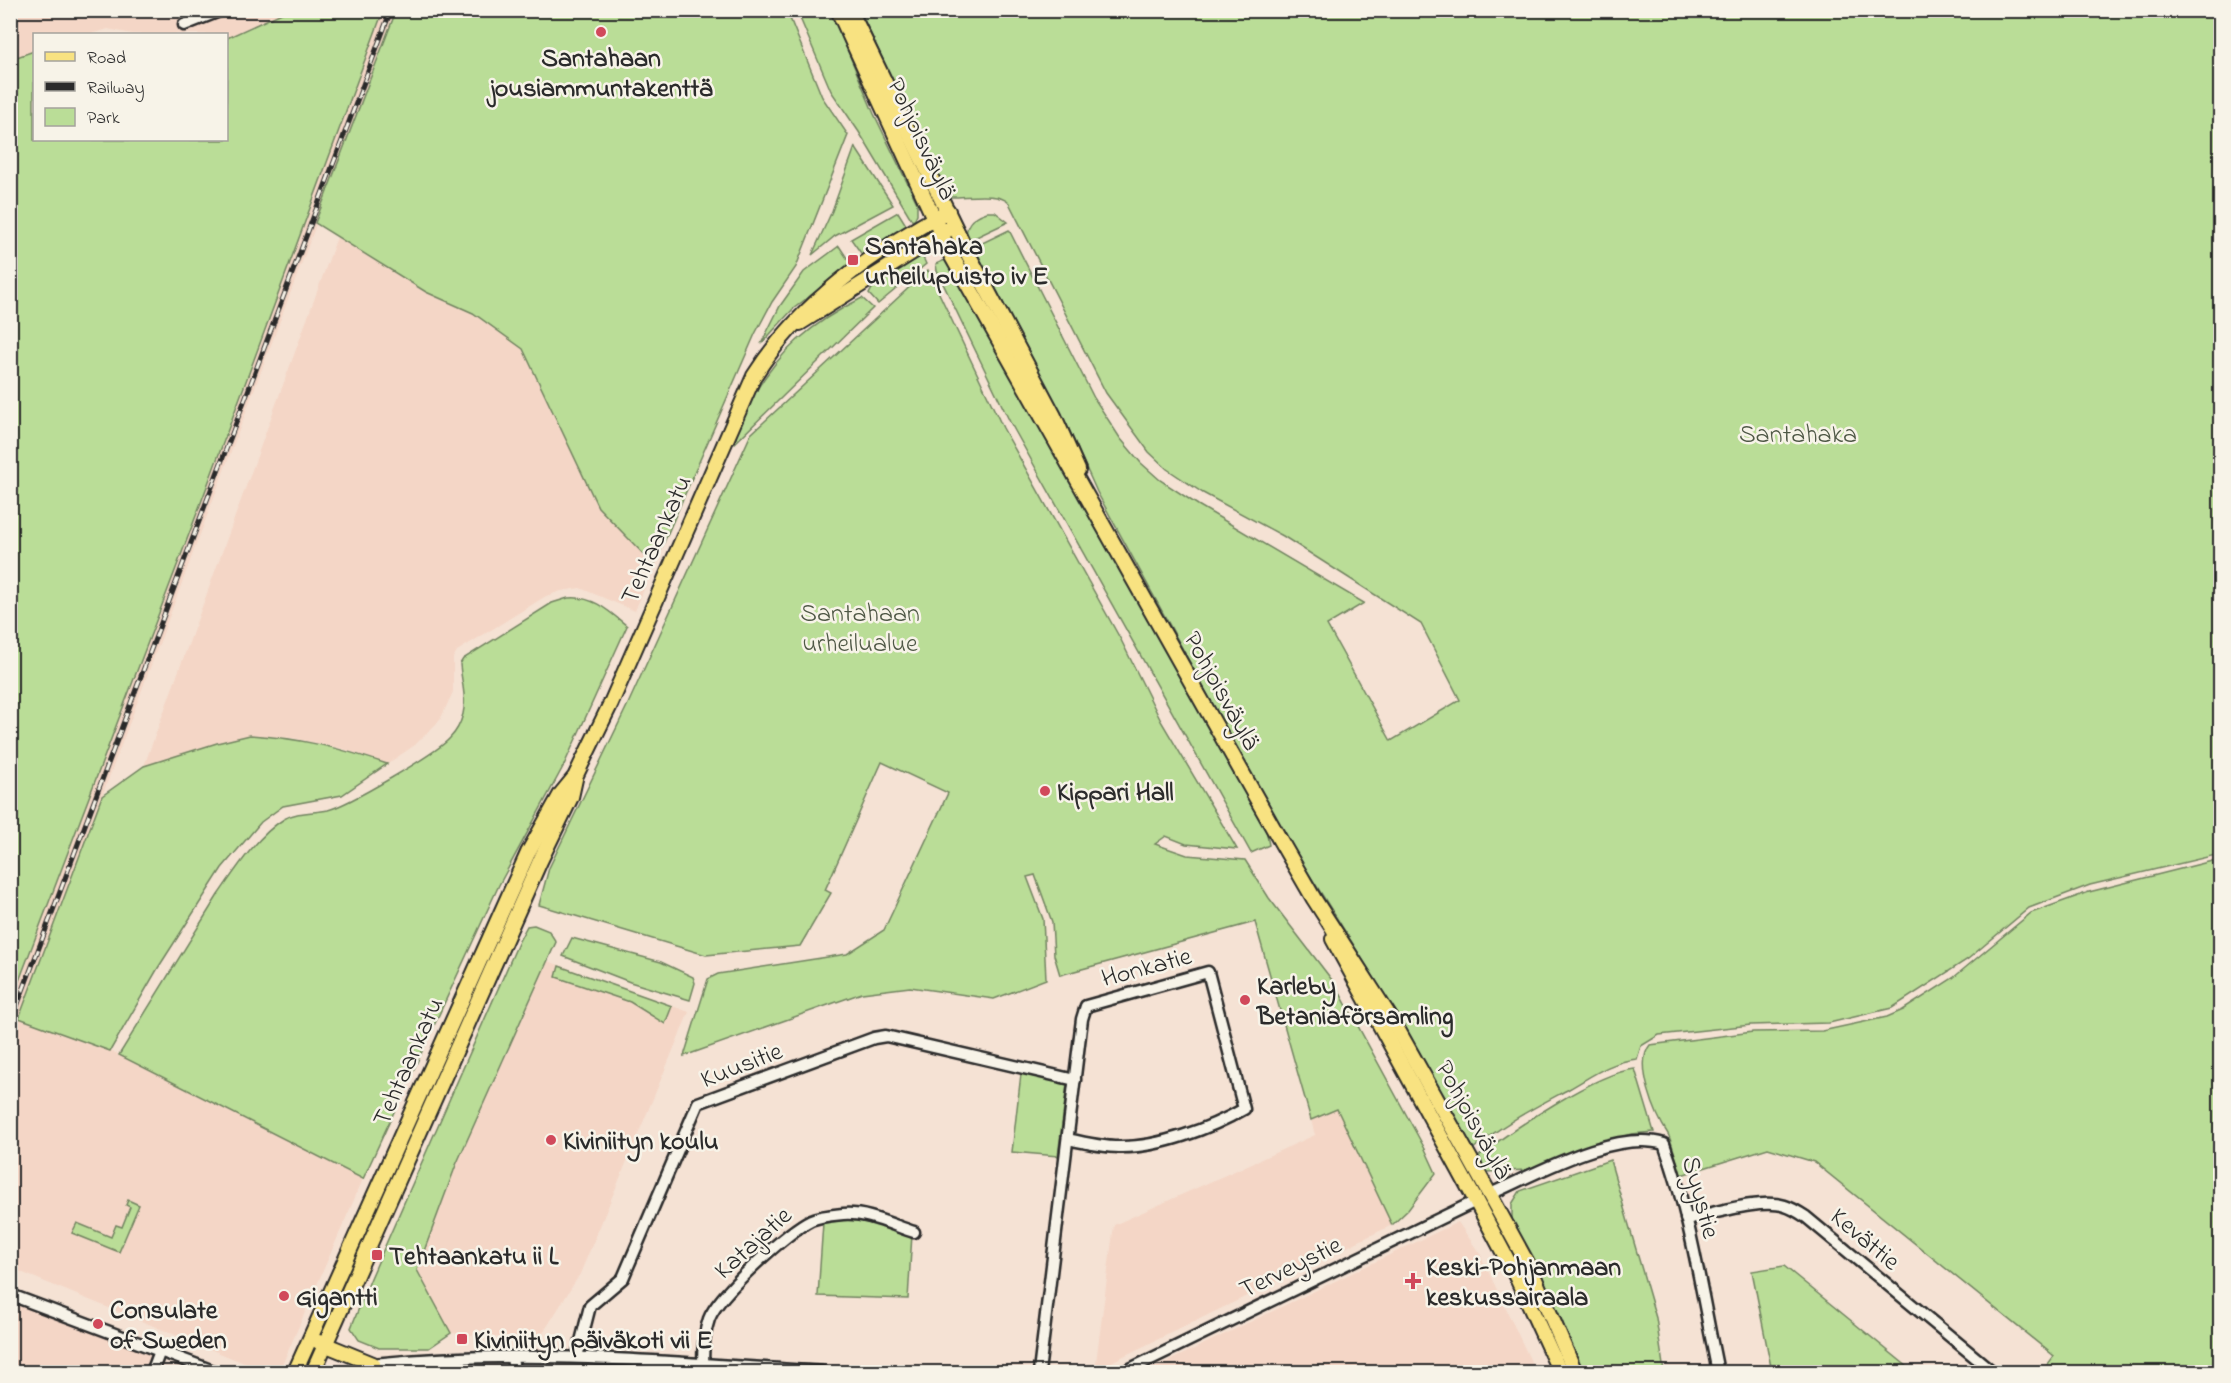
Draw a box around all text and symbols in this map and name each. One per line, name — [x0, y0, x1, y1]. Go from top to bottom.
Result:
marker: Santahaan jousiammuntakenttä — [594, 25, 608, 39]
legend — [33, 33, 228, 141]
place label: Santahaan jousiammuntakenttä — [486, 41, 713, 109]
text: Road — [87, 46, 126, 72]
street label: Pohjoisväylä — [876, 72, 965, 206]
text: Railway — [87, 76, 144, 102]
text: Park — [87, 106, 120, 132]
place label: Santahaka urheilupuisto iv E — [865, 229, 1049, 297]
marker: Santahaka urheilupuisto iv E — [846, 253, 860, 267]
park label: Santahaka — [1739, 417, 1857, 455]
street label: Tehtaankatu — [612, 470, 703, 611]
park label: Santahaan urheilualue — [800, 596, 920, 664]
street label: Pohjoisväylä — [1172, 625, 1269, 758]
place label: Kippari Hall — [1057, 775, 1174, 813]
marker: Kippari Hall — [1038, 784, 1052, 798]
street label: Honkatie — [1097, 939, 1196, 999]
place label: Karleby Betaniaförsamling — [1256, 969, 1454, 1038]
street label: Tehtaankatu — [364, 992, 455, 1133]
marker: Karleby Betaniaförsamling — [1238, 993, 1252, 1007]
street label: Kuusitie — [696, 1034, 789, 1100]
street label: Pohjoisväylä — [1424, 1054, 1521, 1187]
place label: Kiviniityn koulu — [563, 1124, 719, 1162]
marker: Kiviniityn koulu — [544, 1133, 558, 1147]
street label: Syystie — [1670, 1152, 1728, 1244]
street label: Katajatie — [706, 1199, 802, 1290]
street label: Kevättie — [1821, 1200, 1908, 1281]
street label: Terveystie — [1234, 1227, 1349, 1310]
place label: Tehtaankatu ii L — [389, 1239, 560, 1277]
marker: Tehtaankatu ii L — [370, 1248, 384, 1262]
place label: Keski-Pohjanmaan keskussairaala — [1426, 1250, 1621, 1318]
marker: Keski-Pohjanmaan keskussairaala — [1404, 1272, 1422, 1290]
place label: Gigantti — [296, 1280, 378, 1319]
marker: Gigantti — [277, 1289, 291, 1303]
place label: Consulate of Sweden — [110, 1293, 227, 1361]
marker: Consulate of Sweden — [91, 1317, 105, 1331]
place label: Kiviniityn päiväkoti vii E — [474, 1323, 713, 1361]
marker: Kiviniityn päiväkoti vii E — [455, 1332, 469, 1346]

